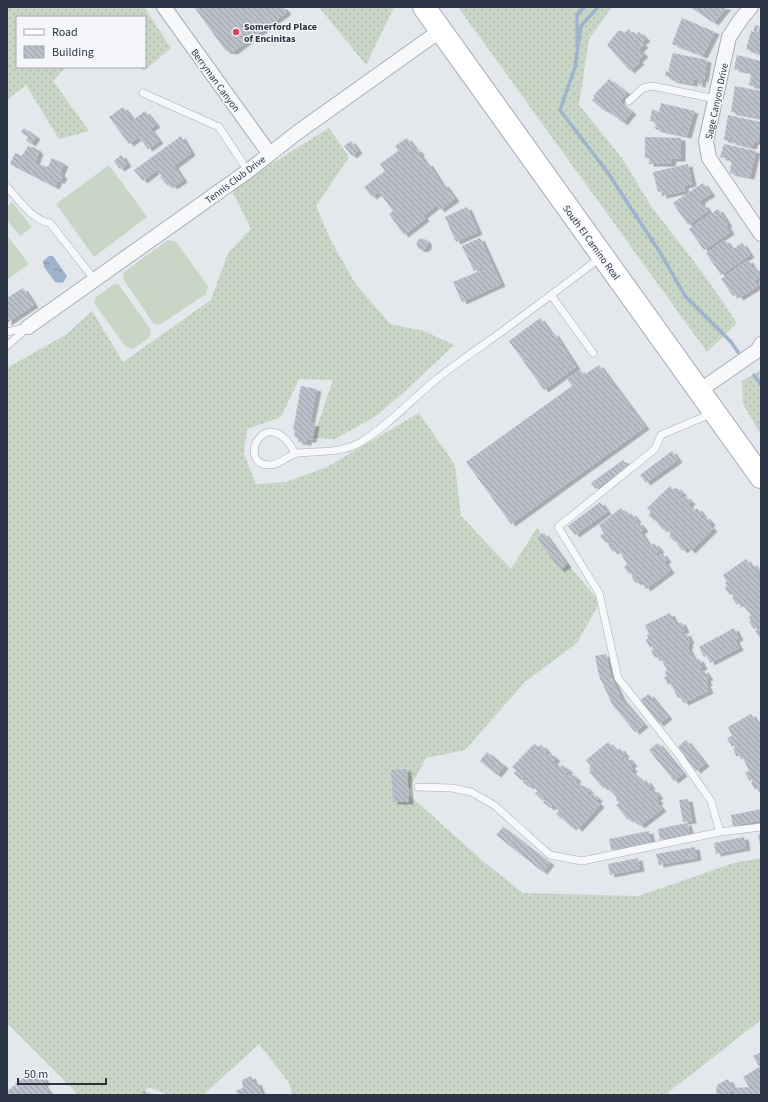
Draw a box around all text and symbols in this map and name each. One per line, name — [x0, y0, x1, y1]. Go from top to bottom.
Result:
legend — [16, 16, 146, 68]
place label: Somerford Place of Encinitas — [244, 20, 317, 46]
text: Road — [52, 24, 78, 41]
marker: Somerford Place of Encinitas — [231, 27, 241, 37]
text: Building — [52, 44, 94, 61]
street label: Berryman Canyon — [187, 46, 243, 115]
street label: Sage Canyon Drive — [702, 62, 732, 141]
street label: Tennis Club Drive — [203, 152, 269, 207]
street label: South El Camino Real — [559, 202, 623, 283]
scale bar — [18, 1060, 106, 1086]
text: 50 m — [24, 1066, 48, 1083]

